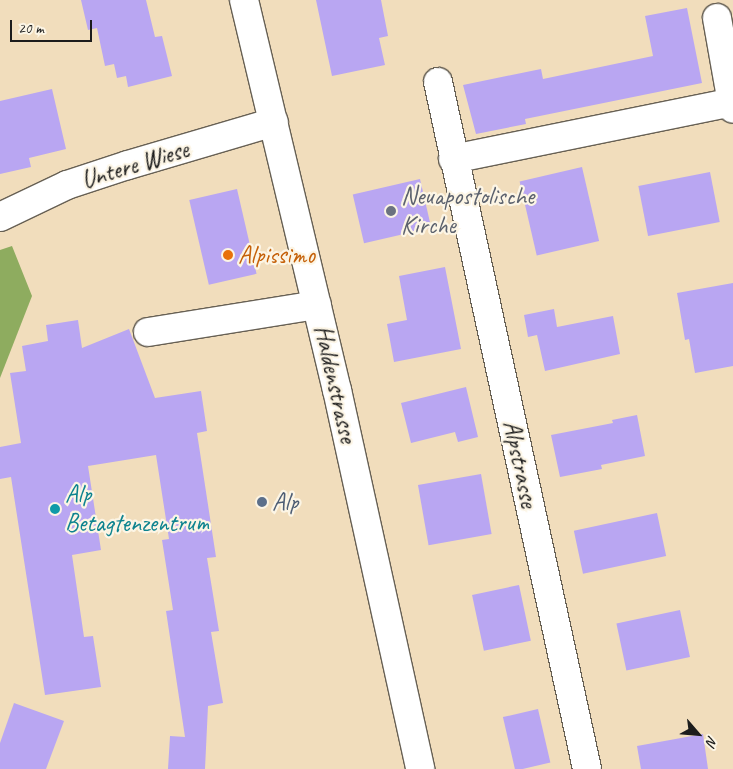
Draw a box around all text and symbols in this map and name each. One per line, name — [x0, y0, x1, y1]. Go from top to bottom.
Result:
scale bar — [12, 10, 95, 42]
text: 20 m — [18, 19, 44, 38]
street label: Untere Wiese — [78, 134, 192, 196]
place label: Neuapostolische Kirche — [401, 182, 534, 241]
marker: Neuapostolische Kirche — [385, 205, 397, 217]
place label: Alpissimo — [238, 240, 315, 270]
marker: Alpissimo — [222, 249, 234, 261]
street label: Haldenstrasse — [307, 322, 363, 446]
street label: Alpstrasse — [496, 418, 544, 510]
place label: Alp Betagtenzentrum — [65, 480, 209, 539]
place label: Alp — [272, 487, 298, 517]
marker: Alp — [256, 496, 268, 508]
marker: Alp Betagtenzentrum — [49, 503, 61, 515]
north arrow — [673, 709, 723, 759]
text: N — [702, 733, 721, 749]

